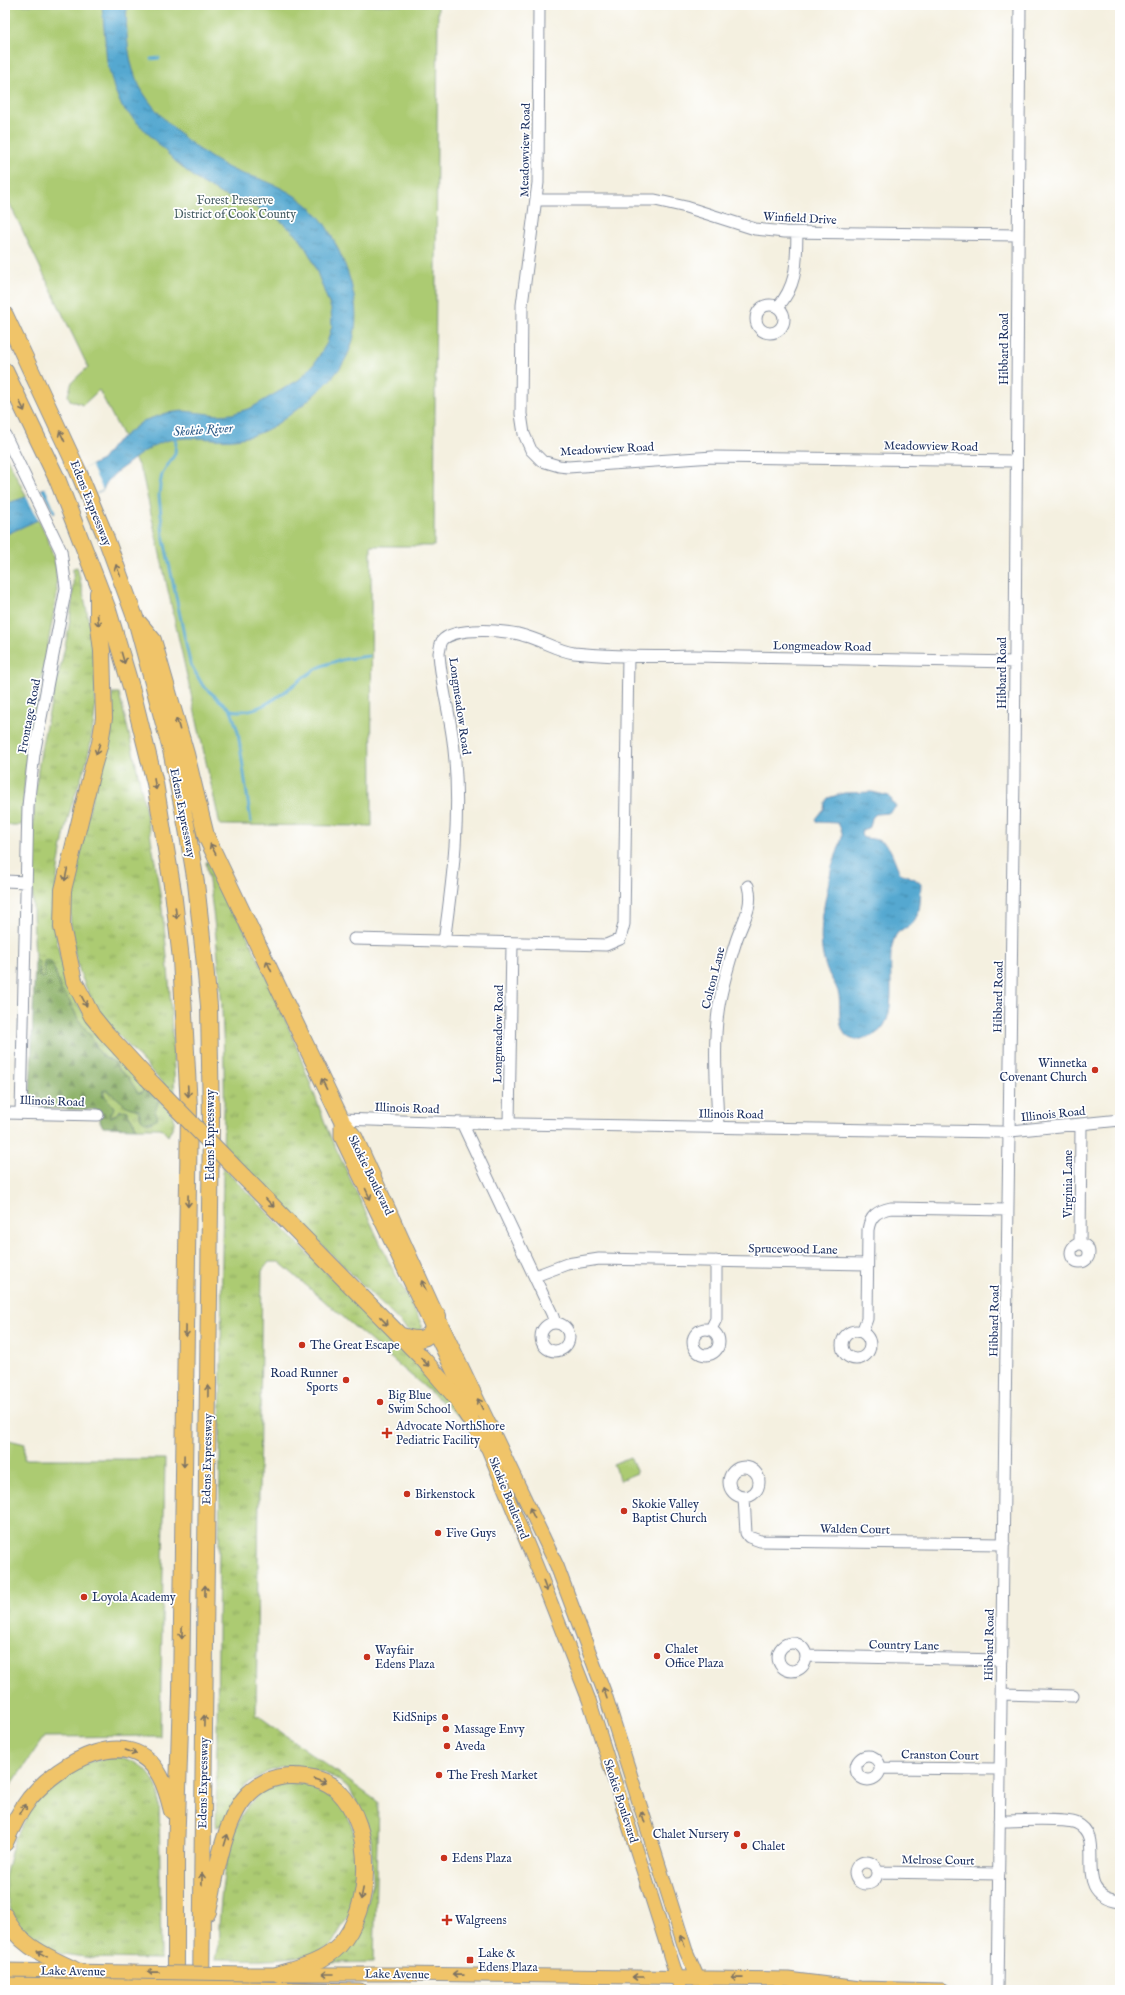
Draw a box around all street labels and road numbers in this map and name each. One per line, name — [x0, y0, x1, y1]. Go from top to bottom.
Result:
street label: Meadowview Road — [517, 102, 534, 197]
street label: Winfield Drive — [763, 209, 838, 228]
street label: Hibbard Road — [997, 312, 1012, 385]
street label: Meadowview Road — [884, 438, 979, 455]
street label: Meadowview Road — [560, 440, 655, 459]
street label: Edens Expressway — [66, 458, 115, 549]
street label: Hibbard Road — [995, 636, 1010, 709]
street label: Longmeadow Road — [773, 638, 872, 655]
street label: Longmeadow Road — [445, 656, 474, 756]
street label: Frontage Road — [15, 677, 44, 755]
street label: Edens Expressway — [165, 767, 199, 860]
street label: Colton Lane — [699, 945, 729, 1011]
street label: Hibbard Road — [990, 960, 1007, 1033]
street label: Longmeadow Road — [490, 984, 507, 1083]
street label: Edens Expressway — [203, 1089, 219, 1181]
street label: Illinois Road — [19, 1093, 85, 1110]
street label: Illinois Road — [374, 1100, 440, 1117]
street label: Illinois Road — [1020, 1104, 1087, 1125]
street label: Illinois Road — [698, 1106, 764, 1123]
street label: Skokie Boulevard — [345, 1133, 397, 1218]
street label: Virginia Lane — [1061, 1149, 1076, 1219]
street label: Sprucewood Lane — [748, 1241, 838, 1259]
street label: Hibbard Road — [986, 1284, 1003, 1357]
street label: Edens Expressway — [199, 1413, 217, 1505]
street label: Skokie Boulevard — [485, 1455, 532, 1542]
street label: Walden Court — [820, 1521, 890, 1538]
street label: Hibbard Road — [981, 1608, 998, 1681]
street label: Country Lane — [869, 1637, 940, 1654]
street label: Edens Expressway — [195, 1737, 213, 1829]
street label: Cranston Court — [901, 1747, 979, 1764]
street label: Skokie Boulevard — [600, 1757, 641, 1846]
street label: Melrose Court — [901, 1852, 975, 1869]
street label: Lake Avenue — [40, 1963, 106, 1980]
street label: Lake Avenue — [364, 1966, 430, 1983]

